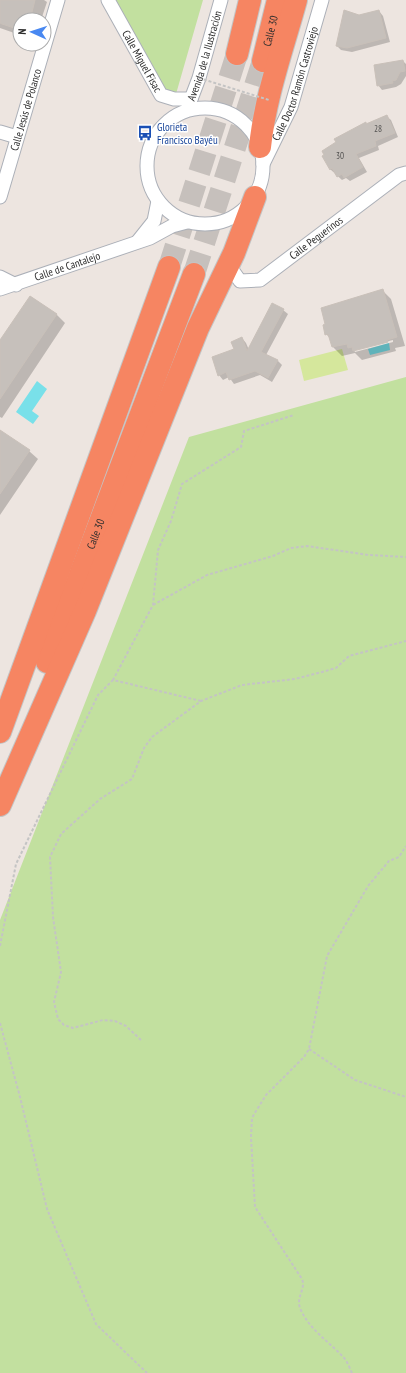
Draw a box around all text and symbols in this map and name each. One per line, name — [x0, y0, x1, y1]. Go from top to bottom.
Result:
street label: Avenida de la Ilustración — [184, 9, 225, 103]
north arrow — [12, 12, 52, 52]
street label: Calle 30 — [260, 14, 281, 48]
street label: Calle Doctor Ramón Castroviejo — [269, 25, 321, 143]
text: N — [15, 28, 29, 35]
street label: Calle Miguel Fisac — [119, 28, 165, 95]
street label: Calle Jesús de Polanco — [7, 67, 44, 152]
place label: Glorieta Francisco Bayéu — [157, 120, 218, 147]
house number: 28 — [374, 123, 382, 134]
bus stop icon: Glorieta Francisco Bayéu — [136, 124, 154, 142]
house number: 30 — [336, 150, 344, 161]
street label: Calle Peguerinos — [287, 213, 346, 262]
street label: Calle de Cantalejo — [32, 248, 102, 284]
street label: Calle 30 — [83, 517, 108, 551]

